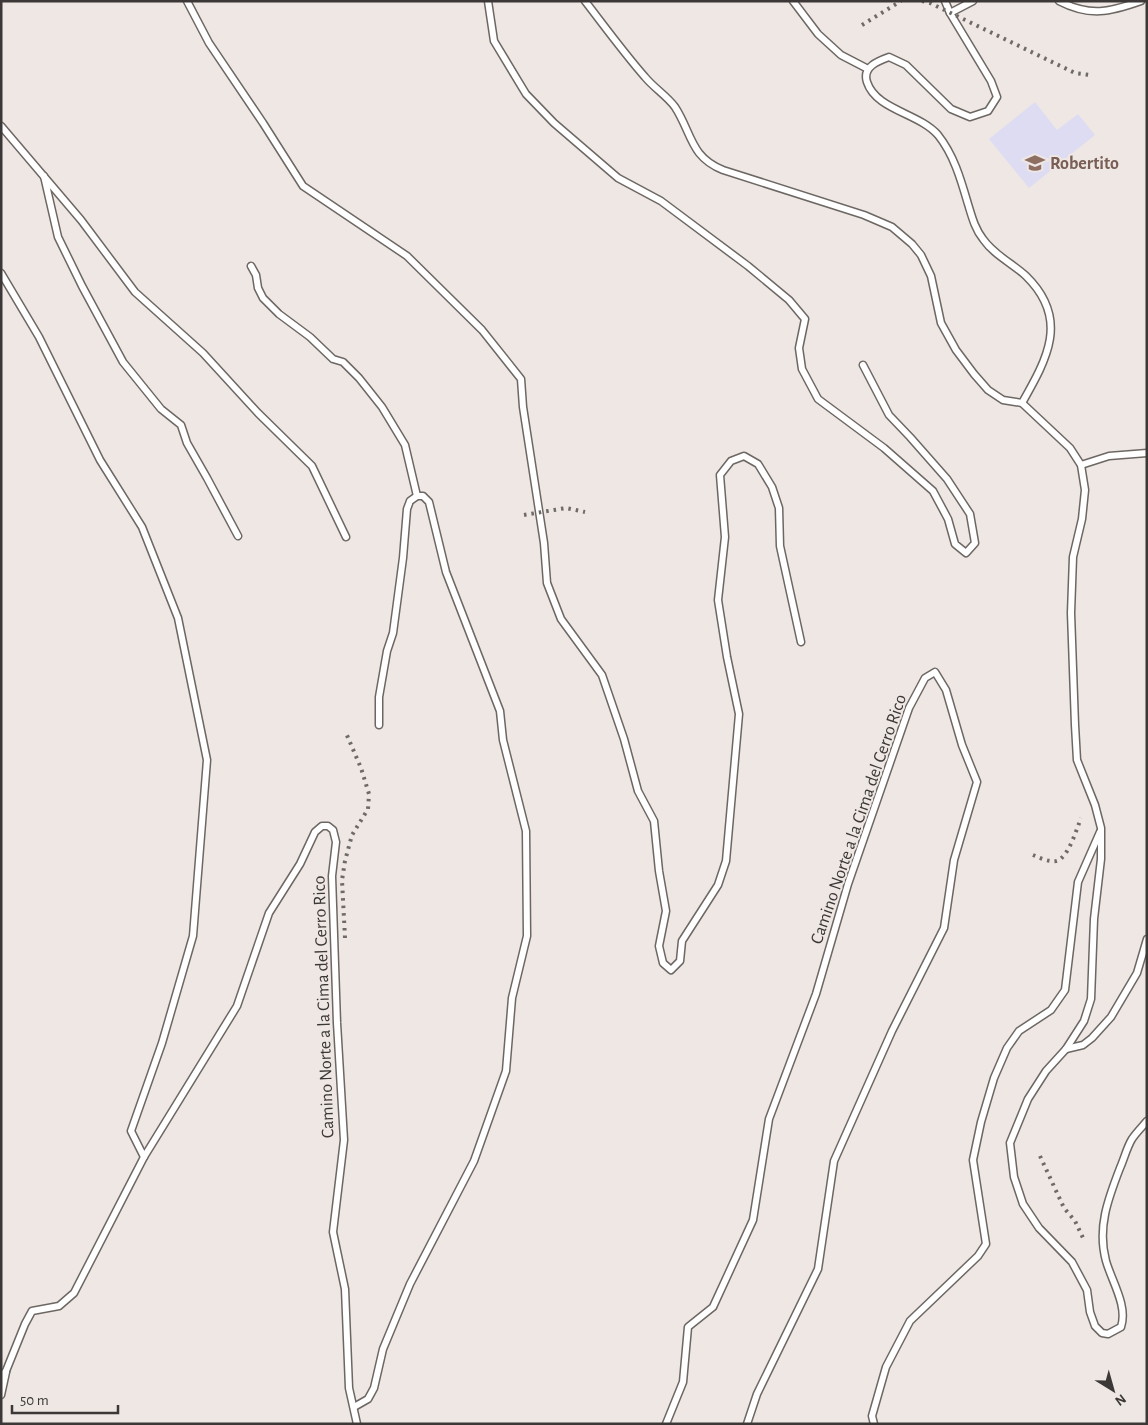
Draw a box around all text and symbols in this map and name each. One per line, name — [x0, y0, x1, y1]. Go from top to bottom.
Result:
school or university icon: Robertito — [1024, 152, 1046, 174]
place label: Robertito — [1050, 155, 1119, 173]
street label: Camino Norte a la Cima del Cerro Rico — [808, 692, 910, 947]
street label: Camino Norte a la Cima del Cerro Rico — [310, 875, 338, 1139]
north arrow — [1088, 1365, 1138, 1415]
scale bar — [12, 1382, 119, 1414]
text: N — [1112, 1391, 1128, 1408]
text: 50 m — [20, 1393, 49, 1408]

